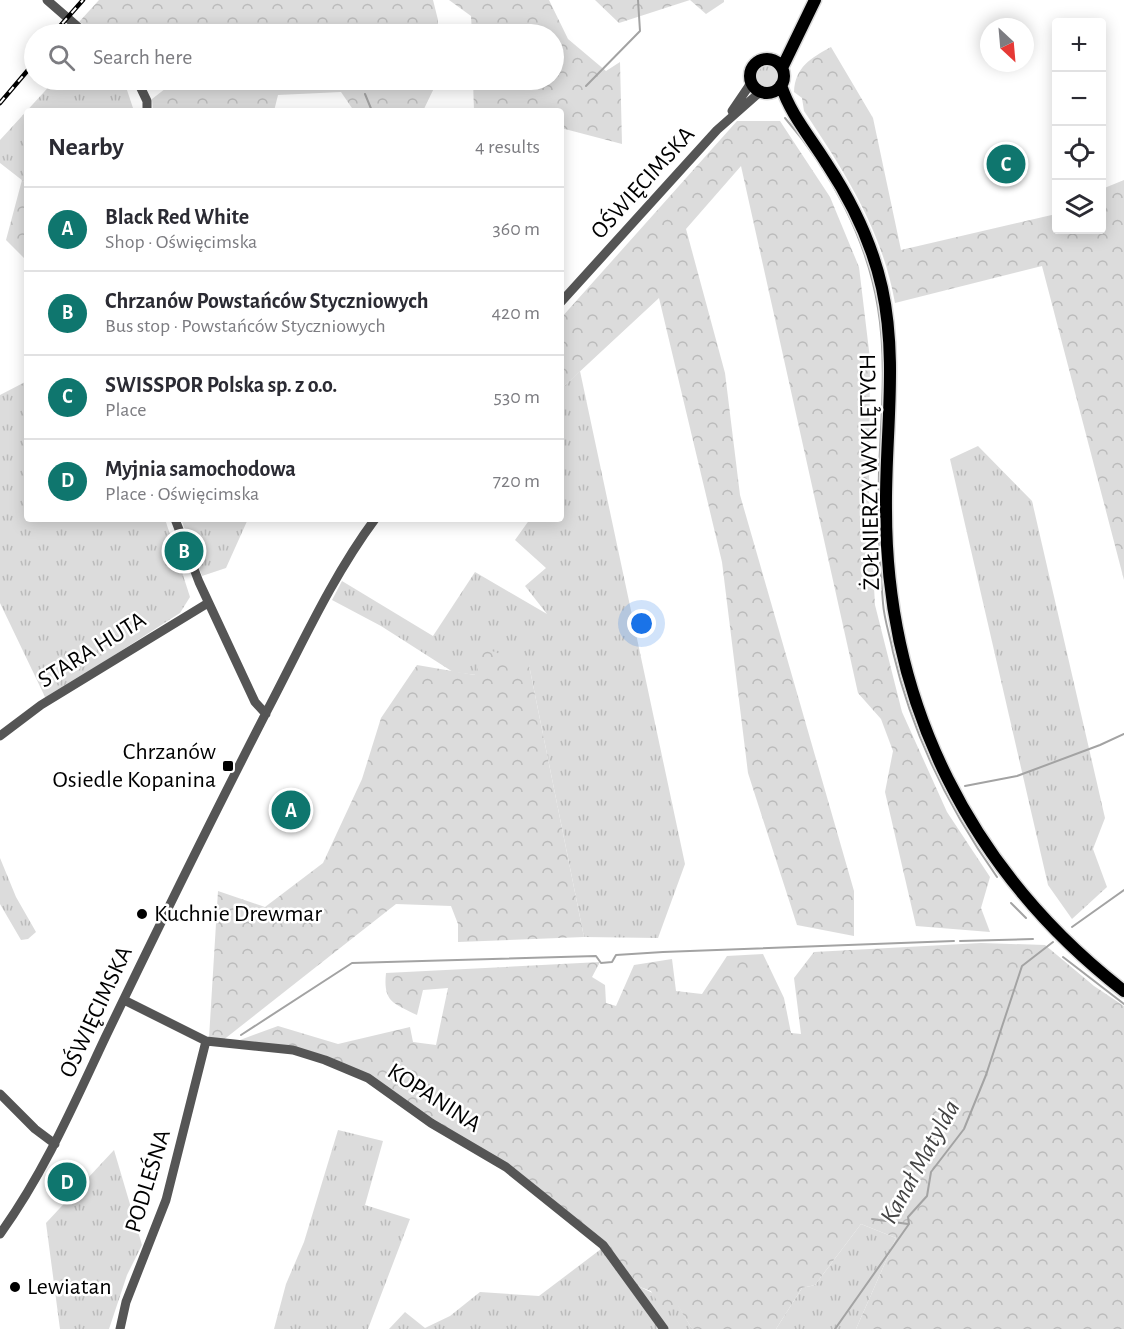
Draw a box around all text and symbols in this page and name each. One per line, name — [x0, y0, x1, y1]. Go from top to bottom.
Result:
north arrow — [980, 18, 1034, 72]
map controls — [1052, 18, 1106, 234]
button: + — [1052, 18, 1106, 72]
search box — [24, 24, 564, 90]
icon: search — [45, 41, 78, 74]
text: Search here — [93, 46, 192, 68]
button: − — [1052, 72, 1106, 126]
street label: OŚWIĘCIMSKA — [585, 121, 699, 244]
button: locate — [1052, 126, 1106, 180]
text: Nearby — [48, 134, 124, 160]
text: 4 results — [475, 137, 540, 157]
pin: C — [986, 142, 1026, 186]
button: layers — [1052, 180, 1106, 234]
text: Black Red White — [105, 206, 249, 228]
text: A — [62, 219, 74, 239]
text: 360 m — [493, 219, 540, 239]
text: Shop · Oświęcimska — [105, 232, 257, 252]
text: Chrzanów Powstańców Styczniowych — [105, 290, 428, 312]
text: B — [62, 303, 73, 323]
text: 420 m — [491, 303, 540, 323]
text: Bus stop · Powstańców Styczniowych — [105, 316, 386, 336]
street label: ŻOŁNIERZY WYKLĘTYCH — [855, 354, 884, 590]
text: SWISSPOR Polska sp. z o.o. — [105, 374, 337, 396]
text: C — [62, 387, 73, 407]
text: 530 m — [494, 387, 540, 407]
text: Place — [105, 400, 146, 420]
text: Myjnia samochodowa — [105, 458, 296, 480]
text: D — [61, 471, 74, 491]
text: 720 m — [493, 471, 540, 491]
text: Place · Oświęcimska — [105, 484, 259, 504]
pin: B — [164, 528, 204, 574]
street label: STARA HUTA — [34, 607, 150, 693]
your location — [627, 609, 656, 638]
place label: Chrzanów Osiedle Kopanina — [53, 740, 216, 792]
marker: Chrzanów Osiedle Kopanina — [221, 759, 235, 773]
pin: A — [272, 788, 310, 832]
place label: Kuchnie Drewmar — [154, 902, 322, 926]
marker: Kuchnie Drewmar — [135, 907, 149, 921]
street label: OŚWIĘCIMSKA — [53, 942, 137, 1081]
street label: KOPANINA — [383, 1059, 485, 1137]
water label: Kanał Matylda — [875, 1096, 965, 1228]
street label: PODLEŚNA — [119, 1126, 175, 1235]
pin: D — [48, 1160, 86, 1204]
place label: Lewiatan — [27, 1275, 112, 1299]
marker: Lewiatan — [8, 1280, 22, 1294]

